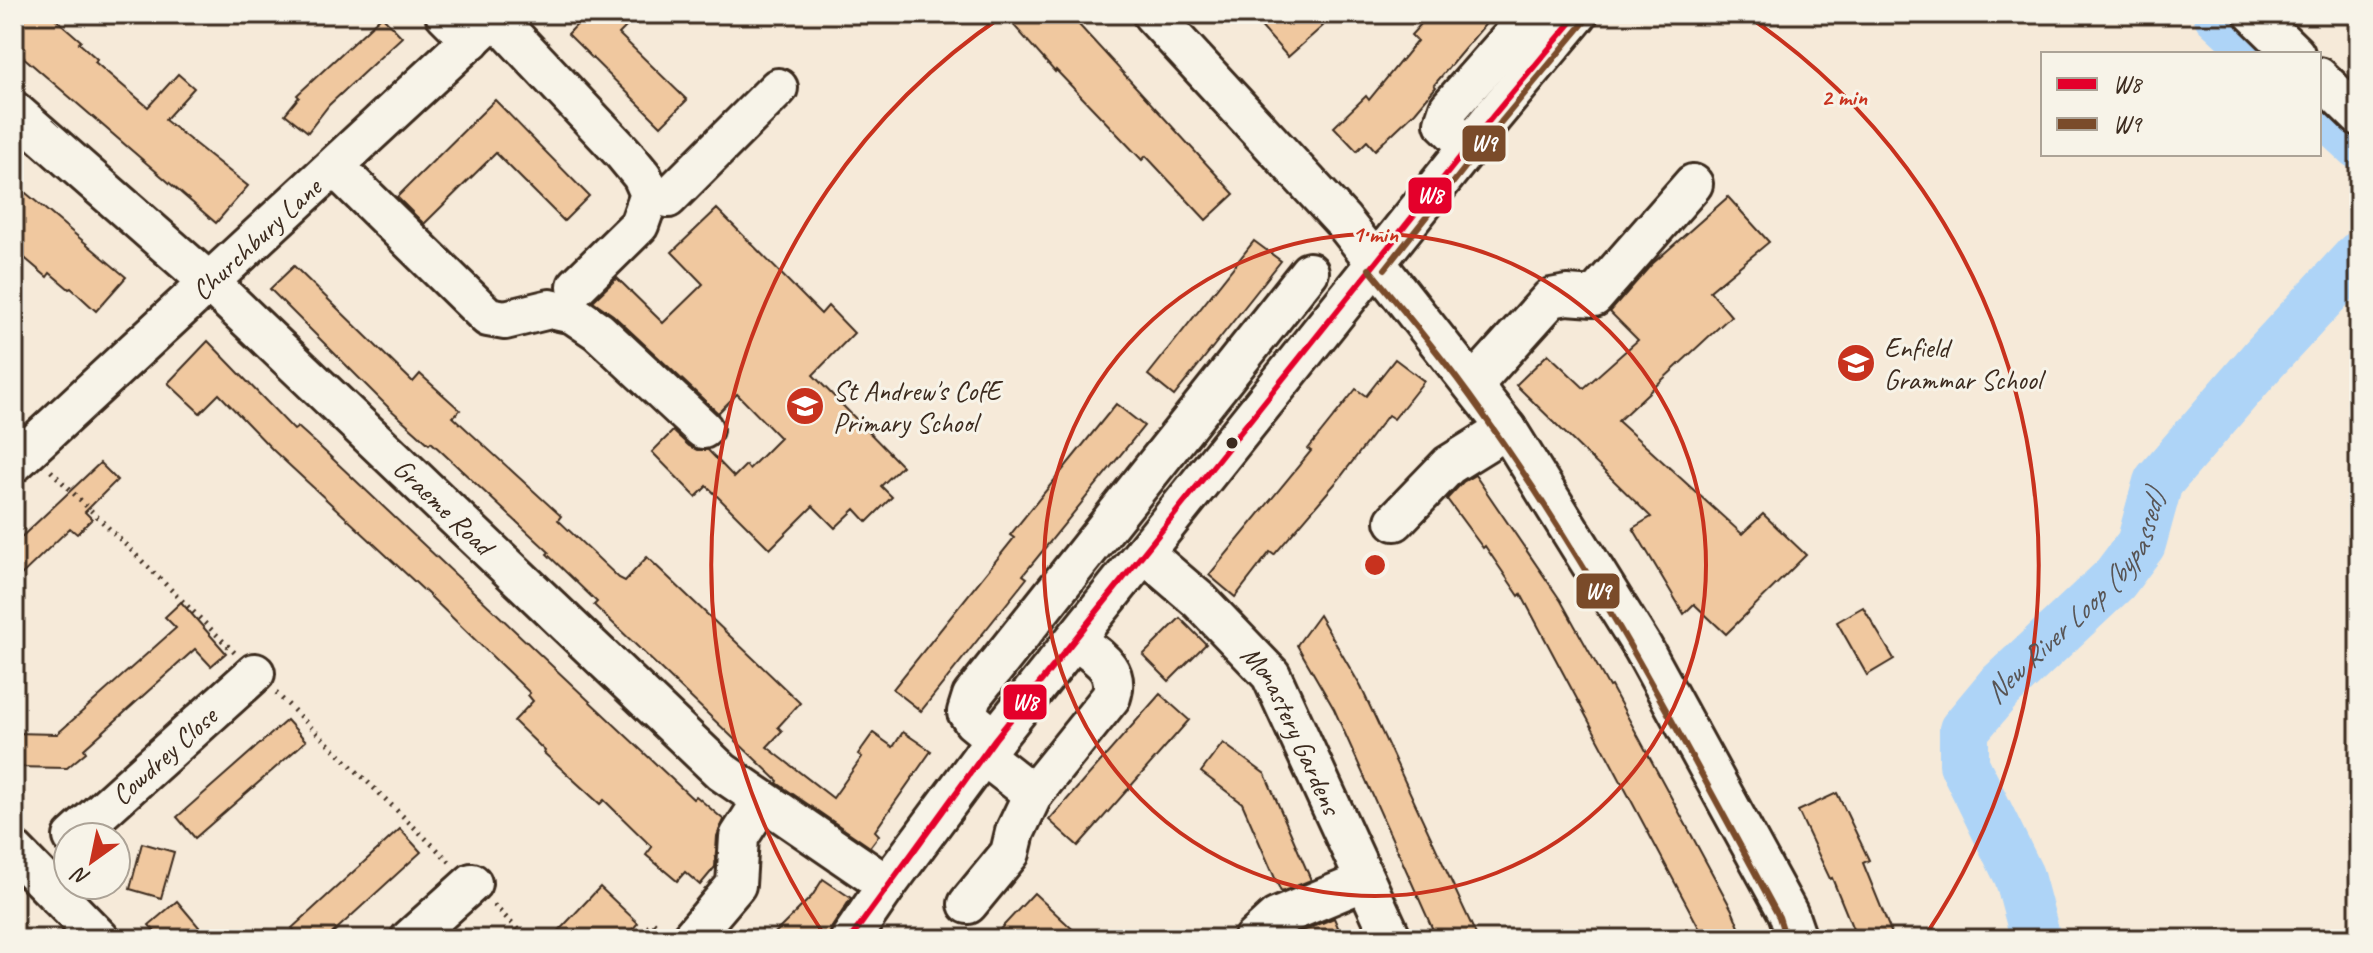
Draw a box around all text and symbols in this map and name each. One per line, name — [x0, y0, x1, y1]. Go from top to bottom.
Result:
legend — [2041, 52, 2321, 156]
text: W8 — [2113, 69, 2143, 99]
text: 2 min — [1821, 82, 1868, 112]
text: W9 — [2113, 109, 2143, 139]
line badge: W9 — [1461, 124, 1507, 163]
text: W9 — [1471, 130, 1499, 158]
street label: Churchbury Lane — [184, 169, 330, 308]
line badge: W8 — [1407, 176, 1453, 215]
text: W8 — [1417, 182, 1446, 210]
text: 1 min — [1352, 219, 1399, 249]
place label: Enfield Grammar School — [1884, 330, 2047, 397]
school or university icon: Enfield Grammar School — [1835, 342, 1877, 384]
place label: St Andrew's CofE Primary School — [833, 373, 1003, 440]
school or university icon: St Andrew's CofE Primary School — [784, 385, 826, 427]
unlabelled marker — [1224, 435, 1240, 451]
street label: Graeme Road — [386, 451, 504, 565]
water label: New River Loop (bypassed) — [1975, 481, 2175, 711]
centre of rings — [1361, 551, 1389, 579]
line badge: W9 — [1575, 572, 1621, 610]
text: W9 — [1585, 578, 1613, 606]
street label: Monastery Gardens — [1233, 638, 1350, 822]
line badge: W8 — [1002, 683, 1048, 721]
text: W8 — [1012, 689, 1041, 717]
street label: Cowdrey Close — [104, 698, 226, 812]
north arrow — [52, 821, 132, 901]
text: N — [65, 860, 95, 892]

